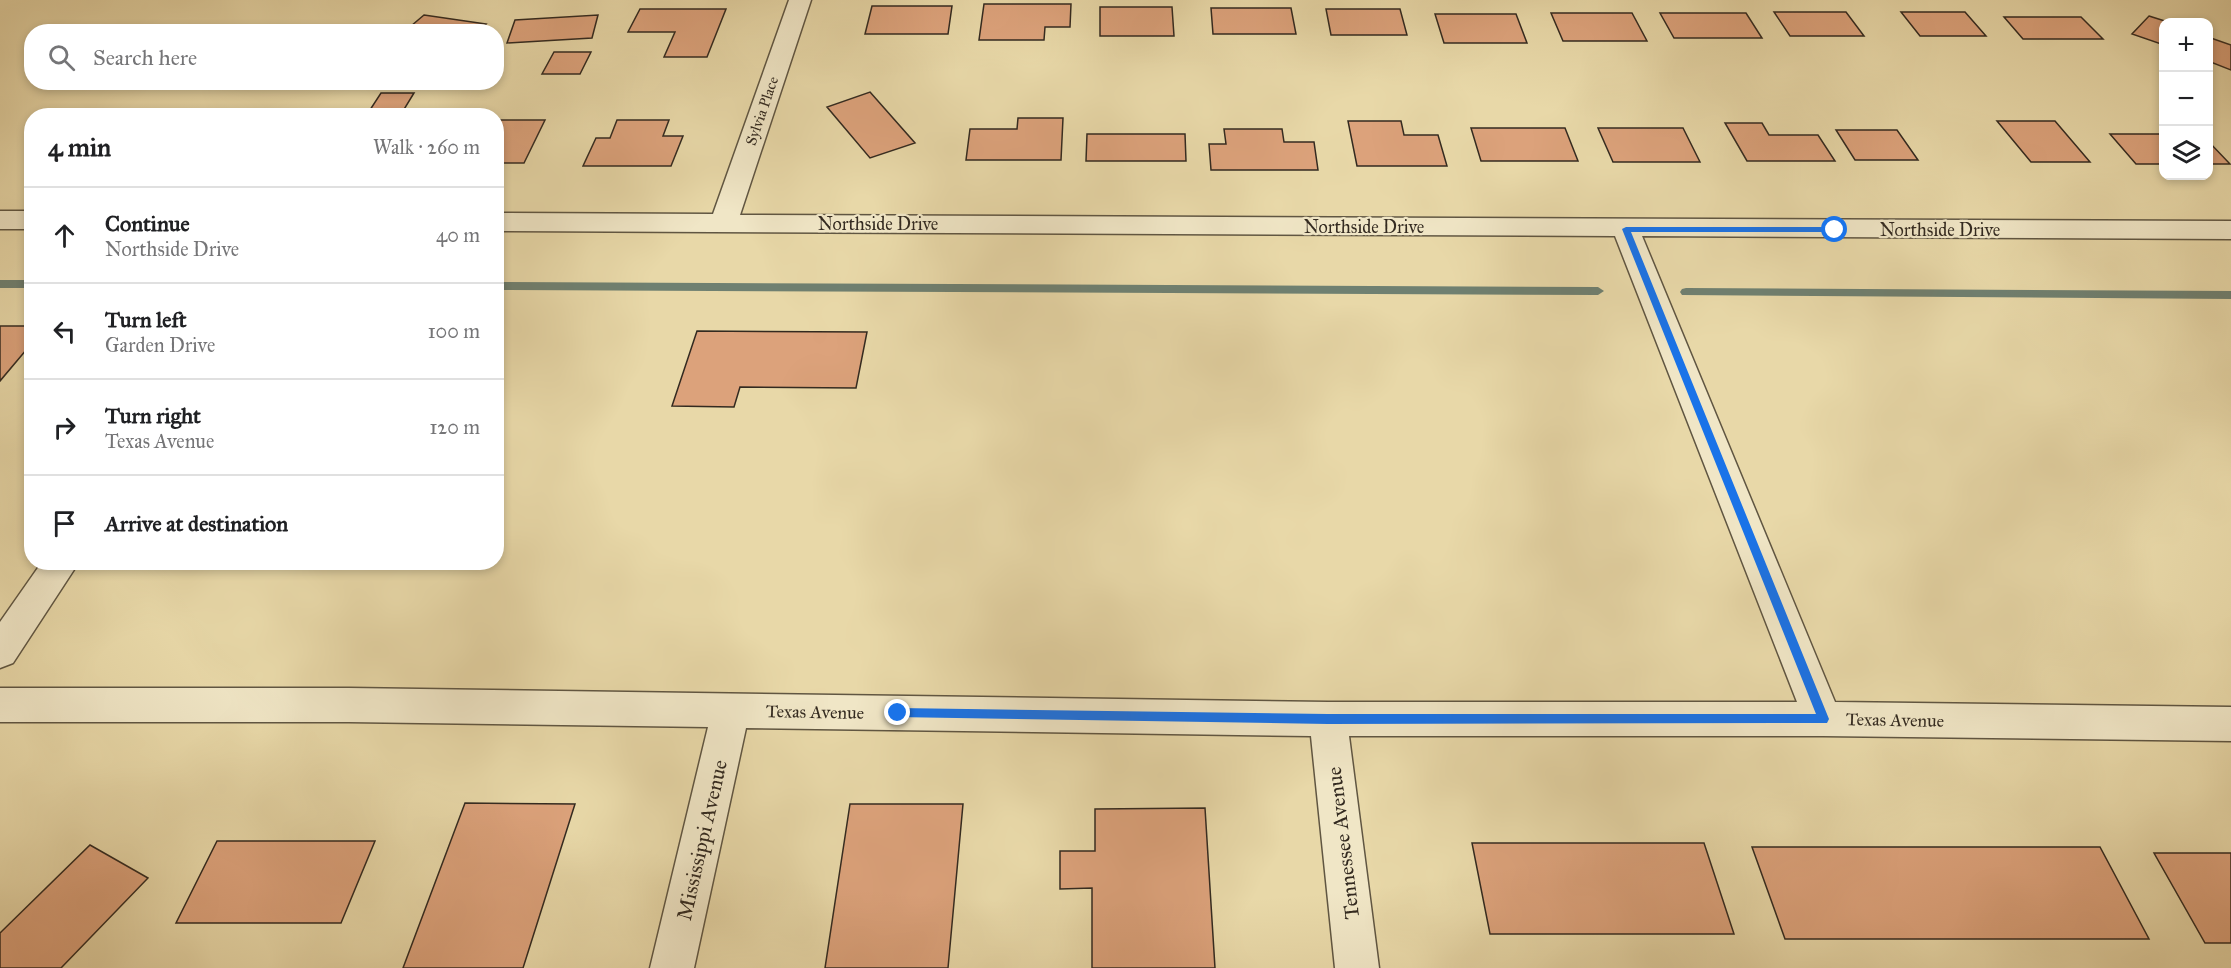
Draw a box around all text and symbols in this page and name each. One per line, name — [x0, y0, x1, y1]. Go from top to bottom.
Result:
map controls — [2159, 18, 2213, 180]
button: + — [2159, 18, 2213, 72]
search box — [24, 24, 504, 90]
icon: search — [45, 41, 78, 74]
text: Search here — [93, 44, 197, 71]
button: − — [2159, 72, 2213, 126]
street label: Sylvia Place — [742, 74, 782, 148]
button: layers — [2159, 126, 2213, 180]
text: 4 min — [48, 131, 111, 163]
text: Walk · 260 m — [373, 135, 480, 159]
text: Continue — [105, 210, 190, 237]
street label: Northside Drive — [818, 213, 938, 235]
street label: Northside Drive — [1304, 216, 1424, 238]
route start — [1821, 216, 1847, 242]
icon: ahead — [48, 219, 81, 252]
street label: Northside Drive — [1880, 219, 2000, 241]
text: 40 m — [436, 223, 480, 247]
text: Northside Drive — [105, 237, 239, 261]
text: Turn left — [105, 306, 187, 333]
icon: left — [48, 315, 81, 348]
text: 100 m — [428, 319, 480, 343]
text: Garden Drive — [105, 333, 215, 357]
text: Turn right — [105, 402, 201, 429]
icon: right — [48, 411, 81, 444]
text: 120 m — [429, 415, 480, 439]
text: Texas Avenue — [105, 429, 214, 453]
icon: arrive — [48, 507, 81, 540]
text: Arrive at destination — [105, 510, 288, 537]
route end — [884, 699, 910, 725]
street label: Texas Avenue — [766, 700, 864, 724]
street label: Texas Avenue — [1846, 708, 1944, 732]
street label: Mississippi Avenue — [671, 757, 733, 923]
street label: Tennessee Avenue — [1321, 765, 1365, 921]

